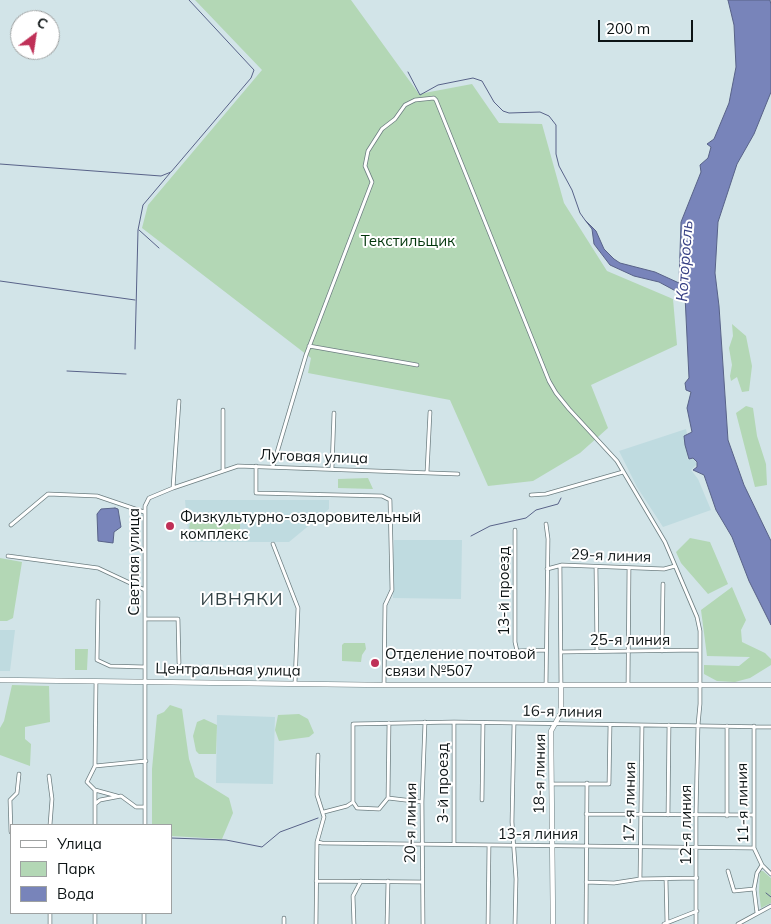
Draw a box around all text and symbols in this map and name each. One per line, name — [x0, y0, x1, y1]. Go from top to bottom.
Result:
north arrow — [10, 10, 60, 60]
scale bar — [601, 10, 696, 42]
text: С — [33, 13, 51, 33]
text: 200 m — [606, 19, 650, 38]
water label: Которосль — [673, 220, 697, 302]
park label: Текстильщик — [361, 232, 455, 250]
street label: Луговая улица — [260, 446, 368, 468]
street label: Светлая улица — [125, 508, 143, 616]
place label: Физкультурно-оздоровительный комплекс — [180, 508, 421, 543]
marker: Физкультурно-оздоровительный комплекс — [164, 520, 176, 532]
street label: 13-й проезд — [495, 546, 513, 636]
street label: 29-я линия — [570, 546, 652, 566]
district label: ИВНЯКИ — [200, 589, 284, 611]
street label: 25-я линия — [590, 631, 670, 649]
place label: Отделение почтовой связи №507 — [385, 645, 536, 680]
marker: Отделение почтовой связи №507 — [369, 657, 381, 669]
street label: Центральная улица — [155, 660, 301, 680]
street label: 16-я линия — [522, 702, 602, 722]
street label: 18-я линия — [530, 734, 550, 814]
street label: 3-й проезд — [434, 743, 452, 823]
street label: 17-я линия — [620, 762, 640, 842]
street label: 11-я линия — [733, 763, 753, 843]
street label: 20-я линия — [401, 783, 421, 863]
street label: 12-я линия — [677, 785, 695, 865]
legend — [10, 824, 172, 914]
street label: 13-я линия — [498, 825, 578, 843]
text: Улица — [57, 834, 102, 853]
text: Парк — [57, 859, 95, 878]
text: Вода — [57, 884, 94, 903]

